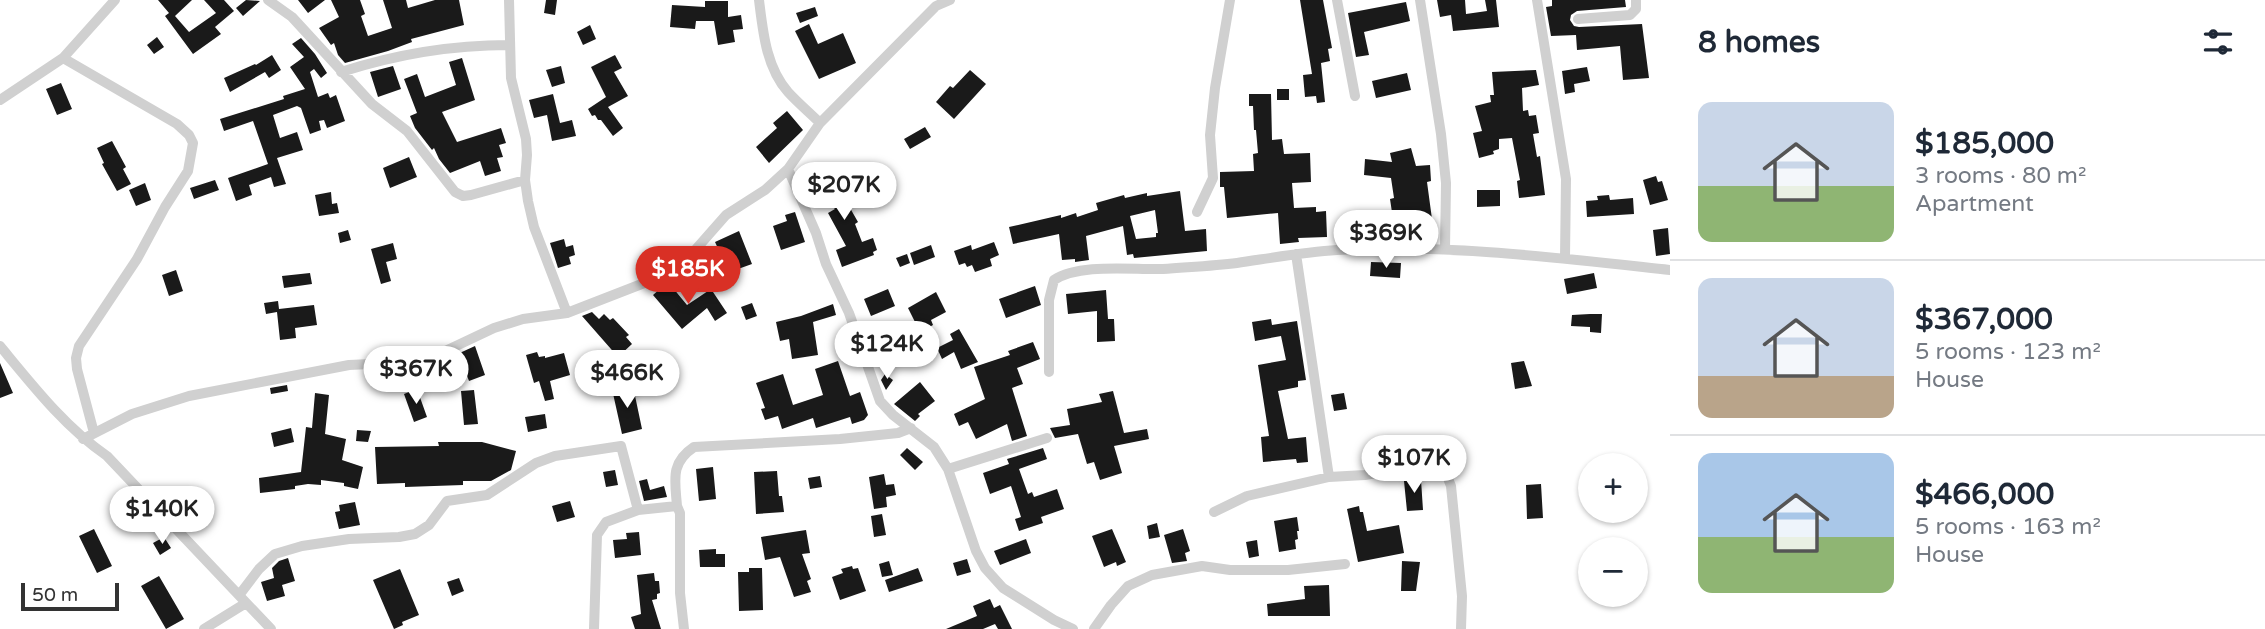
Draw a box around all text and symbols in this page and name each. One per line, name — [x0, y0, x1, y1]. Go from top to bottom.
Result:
icon: filters — [2199, 23, 2237, 61]
text: 8 homes — [1698, 24, 1820, 61]
text: $185,000 — [1915, 125, 2054, 162]
icon: home — [1754, 130, 1838, 214]
pin: $207K — [795, 162, 893, 222]
text: 3 rooms · 80 m² — [1915, 162, 2086, 190]
text: $207K — [808, 171, 880, 199]
text: Apartment — [1915, 190, 2034, 218]
pin: $369K — [1337, 210, 1435, 270]
text: $369K — [1350, 219, 1422, 247]
pin: $185K — [639, 246, 737, 306]
text: $185K — [652, 255, 724, 283]
text: $367,000 — [1915, 301, 2053, 338]
icon: home — [1754, 306, 1838, 390]
pin: $124K — [838, 322, 936, 381]
text: $124K — [851, 330, 923, 358]
text: 5 rooms · 123 m² — [1915, 338, 2101, 366]
pin: $367K — [367, 346, 465, 406]
pin: $466K — [578, 350, 676, 410]
text: $367K — [380, 355, 452, 383]
text: $466K — [591, 359, 663, 387]
text: House — [1915, 366, 1984, 394]
pin: $107K — [1365, 435, 1463, 495]
text: $107K — [1378, 444, 1450, 472]
map controls — [1578, 453, 1648, 607]
button: + — [1578, 453, 1648, 523]
text: $466,000 — [1915, 476, 2054, 513]
icon: home — [1754, 481, 1838, 565]
pin: $140K — [113, 486, 211, 546]
text: $140K — [126, 495, 198, 523]
text: 5 rooms · 163 m² — [1915, 513, 2101, 541]
button: − — [1578, 537, 1648, 607]
text: House — [1915, 541, 1984, 569]
scale bar — [21, 580, 119, 612]
text: 50 m — [32, 584, 78, 606]

